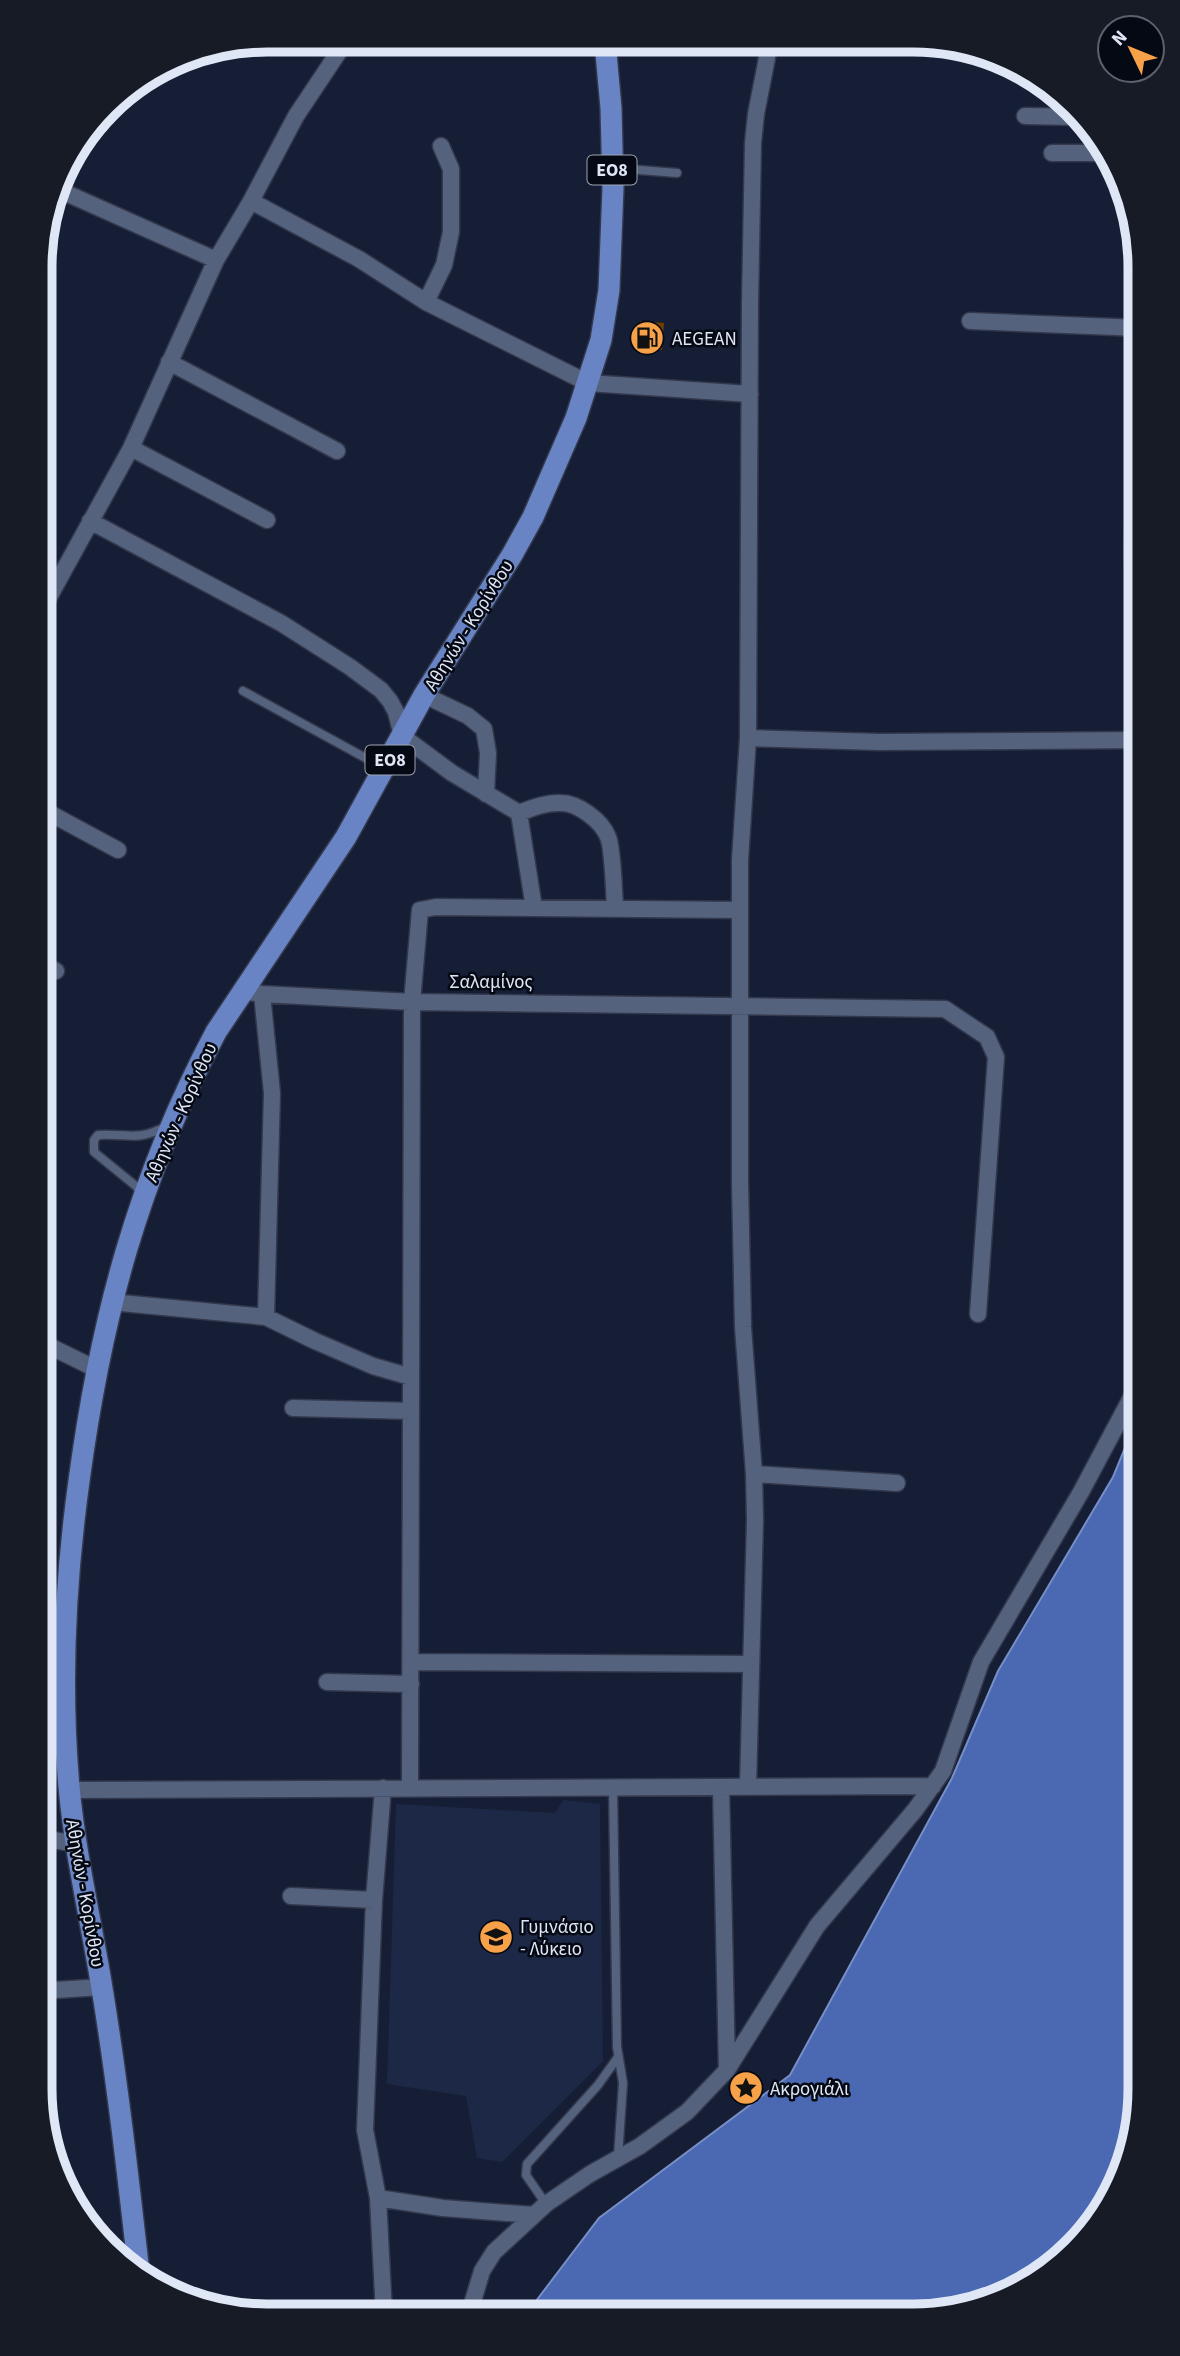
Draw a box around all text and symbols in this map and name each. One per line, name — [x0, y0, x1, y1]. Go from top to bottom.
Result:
north arrow — [1096, 14, 1166, 84]
text: N — [1105, 25, 1134, 52]
road number: ΕΟ8 — [588, 155, 636, 184]
fuel station icon: AEGEAN — [628, 319, 666, 357]
place label: AEGEAN — [672, 326, 737, 353]
street label: Αθηνών - Κορίνθου — [418, 555, 520, 697]
road number: ΕΟ8 — [366, 746, 414, 774]
street label: Σαλαμίνος — [449, 969, 533, 996]
street label: Αθηνών - Κορίνθου — [139, 1039, 224, 1187]
street label: Αθηνών - Κορίνθου — [58, 1817, 111, 1969]
place label: Γυμνάσιο - Λύκειο — [520, 1914, 594, 1963]
school or university icon: Γυμνάσιο - Λύκειο — [477, 1918, 515, 1956]
place icon: Ακρογιάλι — [727, 2069, 765, 2107]
place label: Ακρογιάλι — [770, 2076, 849, 2103]

